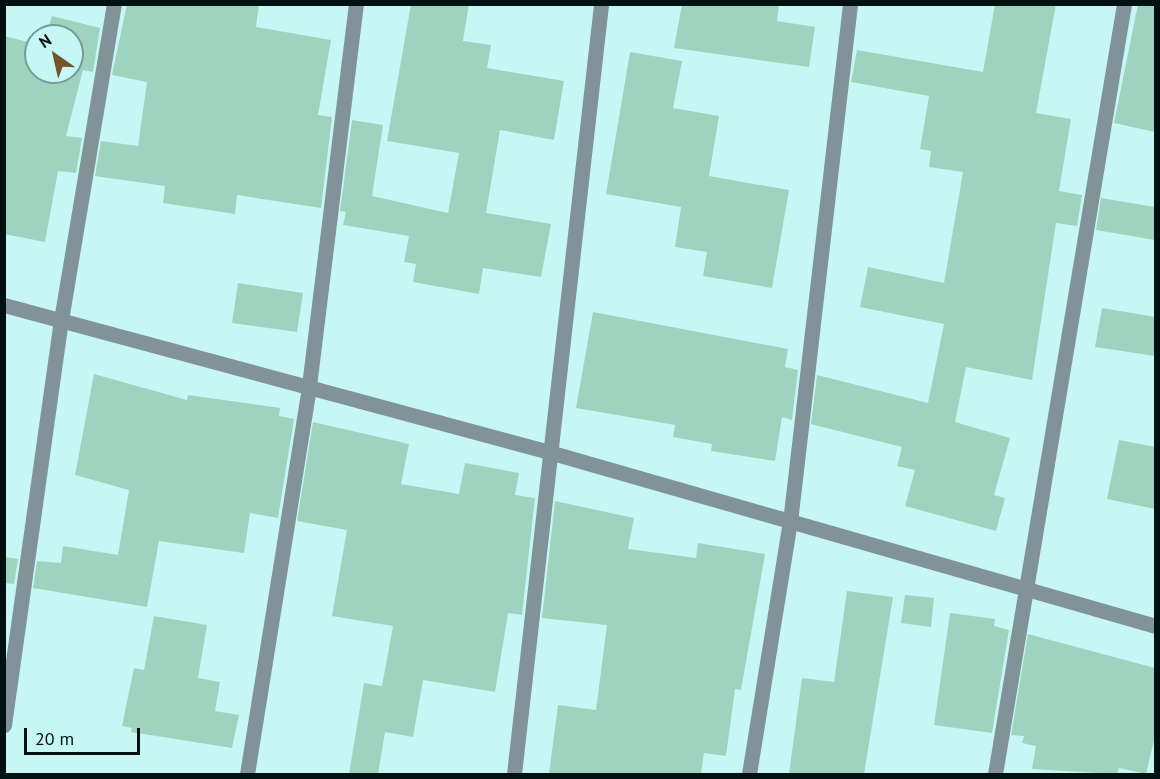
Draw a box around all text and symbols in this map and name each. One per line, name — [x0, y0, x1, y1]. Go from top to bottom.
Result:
north arrow — [24, 24, 84, 84]
text: N — [35, 30, 55, 52]
scale bar — [27, 716, 142, 754]
text: 20 m — [35, 727, 74, 750]

